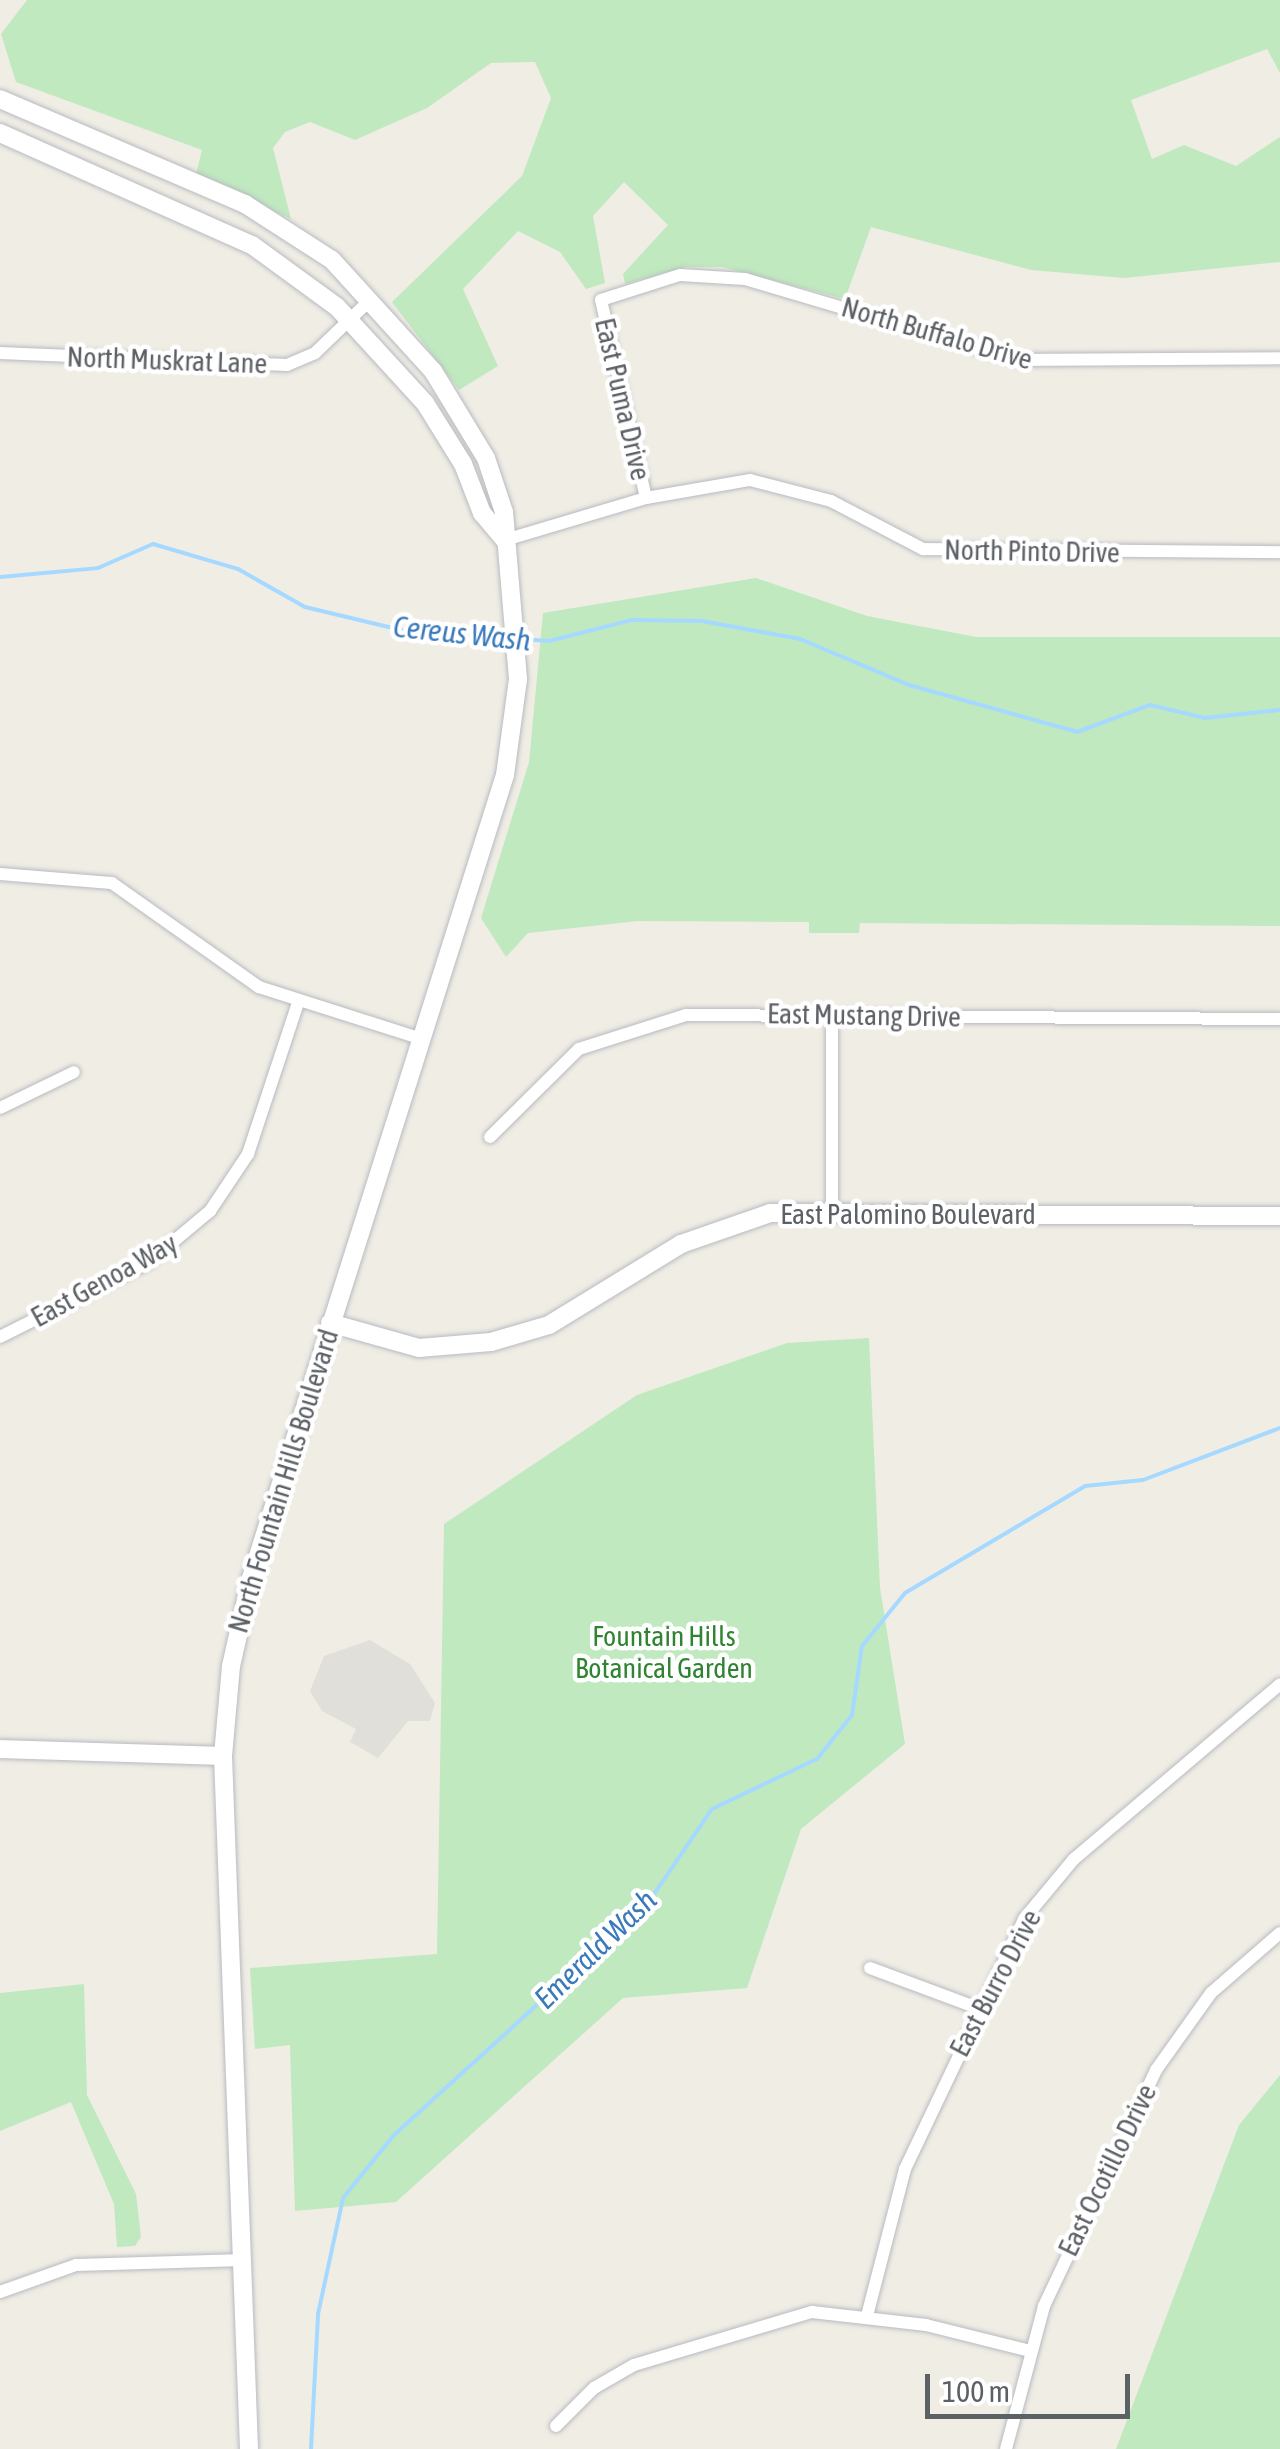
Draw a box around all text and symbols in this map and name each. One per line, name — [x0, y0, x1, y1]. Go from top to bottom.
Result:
street label: North Buffalo Drive — [838, 290, 1036, 376]
street label: East Puma Drive — [588, 315, 658, 483]
street label: North Muskrat Lane — [66, 340, 268, 380]
street label: North Pinto Drive — [944, 533, 1120, 569]
water label: Cereus Wash — [392, 608, 532, 658]
street label: East Mustang Drive — [767, 997, 961, 1033]
street label: East Palomino Boulevard — [780, 1197, 1036, 1231]
street label: East Genoa Way — [25, 1226, 183, 1334]
street label: North Fountain Hills Boulevard — [221, 1325, 345, 1637]
park label: Fountain Hills Botanical Garden — [575, 1619, 753, 1685]
water label: Emerald Wash — [527, 1882, 663, 2016]
street label: East Burro Drive — [942, 1904, 1048, 2062]
street label: East Ocotillo Drive — [1051, 2079, 1163, 2261]
scale bar — [930, 2354, 1135, 2416]
text: 100 m — [942, 2374, 1010, 2408]

